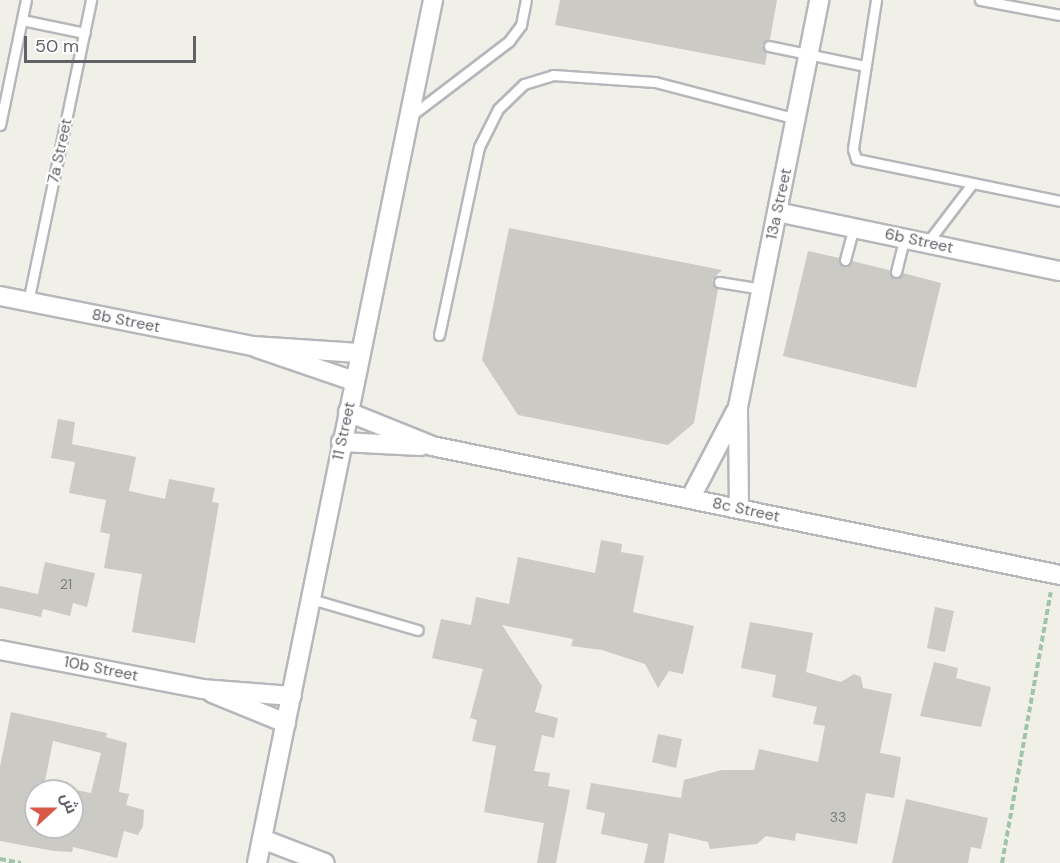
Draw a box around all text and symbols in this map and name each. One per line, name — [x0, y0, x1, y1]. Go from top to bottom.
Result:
scale bar — [27, 24, 200, 62]
text: 50 m — [35, 34, 79, 58]
street label: 7a Street — [44, 117, 76, 185]
street label: 13a Street — [762, 166, 796, 242]
street label: 6b Street — [883, 224, 955, 258]
street label: 8b Street — [90, 305, 162, 337]
street label: 11 Street — [328, 400, 360, 462]
street label: 8c Street — [711, 493, 781, 527]
house number: 21 — [60, 576, 72, 592]
street label: 10b Street — [62, 652, 140, 686]
north arrow — [24, 779, 84, 839]
text: ش — [56, 790, 83, 816]
house number: 33 — [830, 809, 846, 825]

